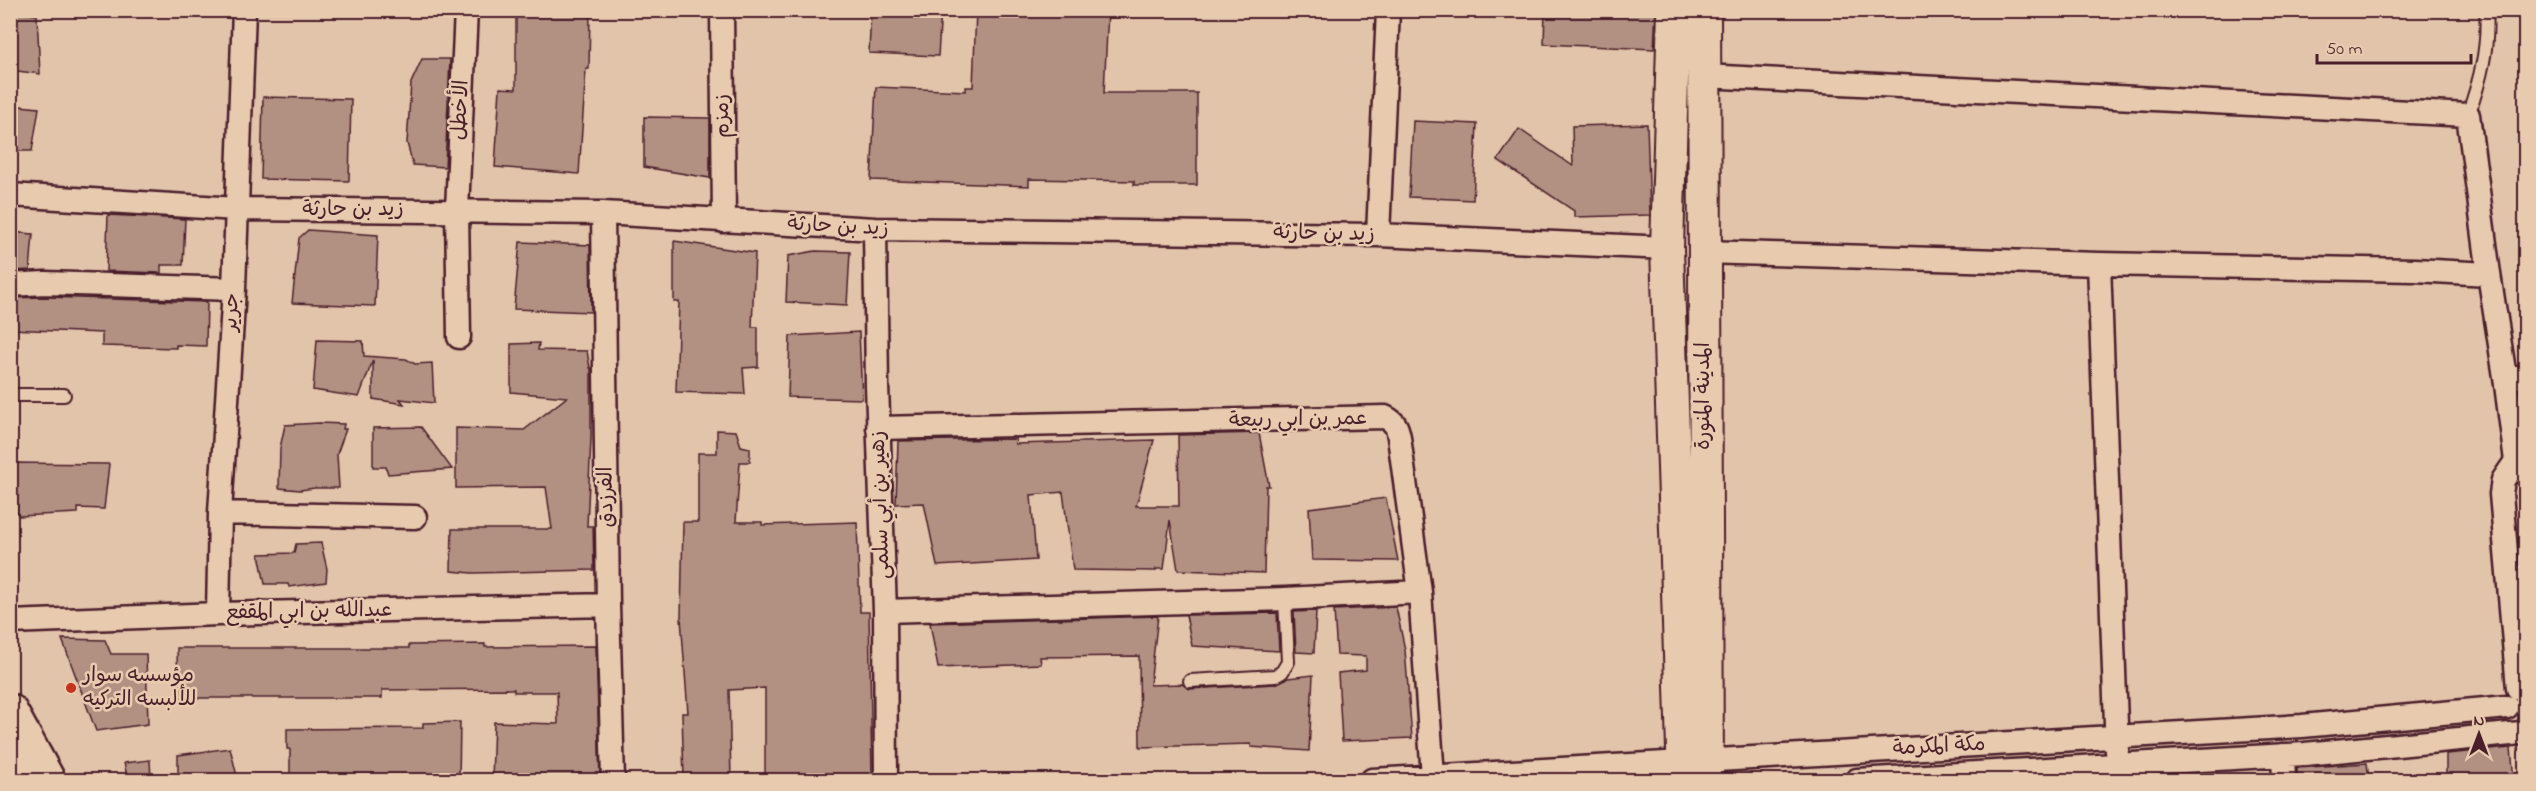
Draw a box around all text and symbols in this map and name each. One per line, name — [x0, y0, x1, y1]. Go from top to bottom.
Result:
scale bar — [2317, 27, 2472, 65]
text: 50 m — [2326, 37, 2363, 63]
street label: الأخطل — [443, 79, 478, 141]
street label: زمزم — [708, 94, 738, 138]
street label: زيد بن حارثة — [302, 195, 404, 225]
street label: زيد بن حارثة — [786, 209, 890, 245]
street label: زيد بن حارثة — [1273, 218, 1375, 250]
street label: جرير — [216, 292, 248, 334]
street label: المدينة المنورة — [1689, 342, 1719, 450]
street label: عمر بن ابي ربيعة — [1229, 404, 1367, 438]
street label: زهير بن أبي سلمى — [863, 430, 901, 580]
street label: الفرزدق — [591, 466, 623, 528]
street label: عبدالله بن ابي المقفع — [226, 596, 392, 630]
place label: مؤسسه سوار للألبسه التركيه — [81, 661, 196, 715]
marker: مؤسسه سوار للألبسه التركيه — [64, 681, 78, 695]
north arrow — [2449, 704, 2509, 764]
text: N — [2474, 709, 2485, 733]
street label: مكة المكرمة — [1892, 730, 1986, 764]

